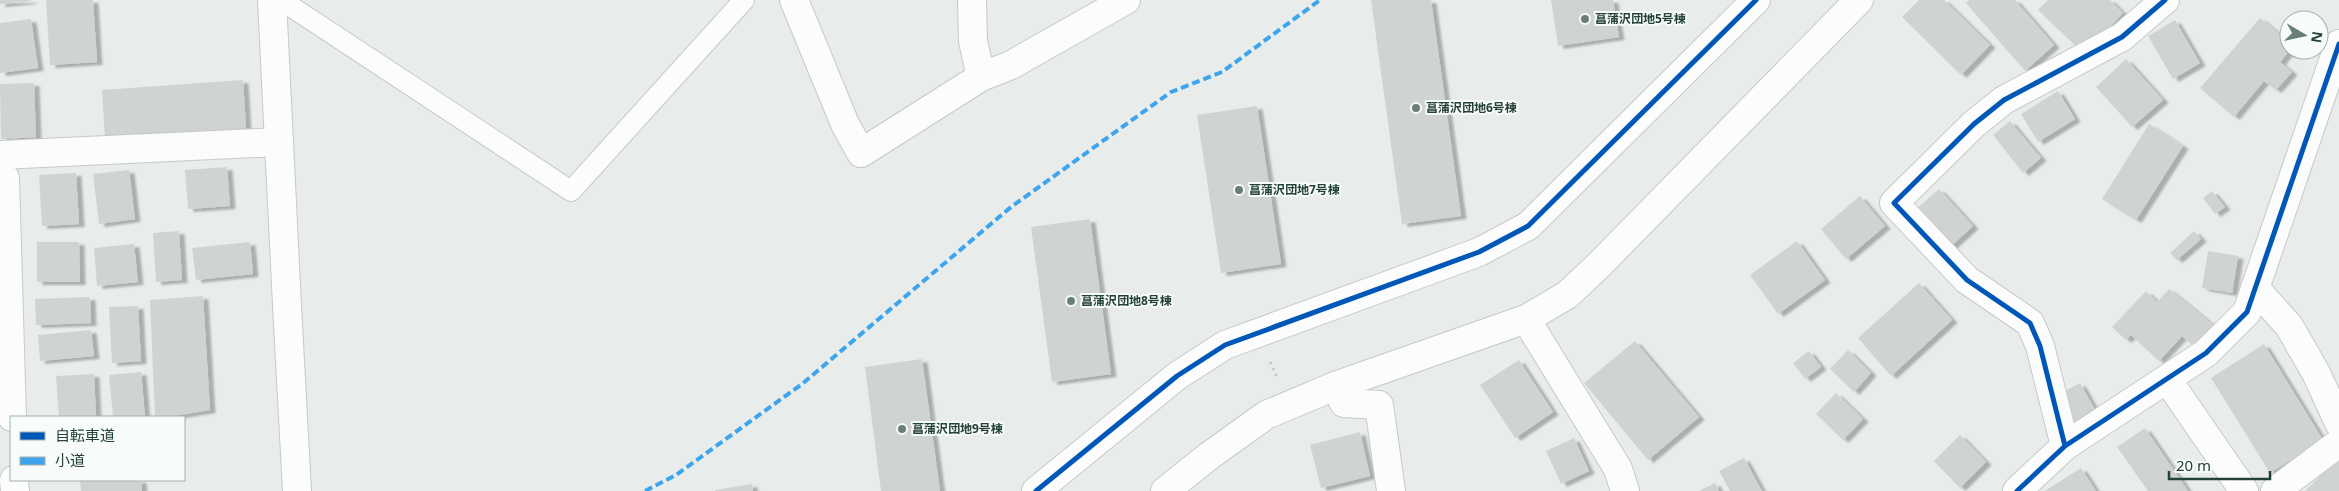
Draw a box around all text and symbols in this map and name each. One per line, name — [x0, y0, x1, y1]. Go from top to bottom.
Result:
place label: 菖蒲沢団地5号棟 — [1595, 10, 1686, 27]
north arrow — [2279, 10, 2329, 60]
marker: 菖蒲沢団地5号棟 — [1579, 13, 1591, 25]
text: N — [2307, 30, 2328, 44]
place label: 菖蒲沢団地6号棟 — [1426, 99, 1517, 116]
marker: 菖蒲沢団地6号棟 — [1410, 102, 1422, 114]
place label: 菖蒲沢団地7号棟 — [1249, 181, 1340, 198]
marker: 菖蒲沢団地7号棟 — [1233, 184, 1245, 196]
place label: 菖蒲沢団地8号棟 — [1081, 292, 1172, 309]
marker: 菖蒲沢団地8号棟 — [1065, 295, 1077, 307]
legend — [10, 416, 185, 481]
place label: 菖蒲沢団地9号棟 — [912, 420, 1003, 437]
marker: 菖蒲沢団地9号棟 — [896, 423, 908, 435]
text: 自転車道 — [55, 425, 115, 445]
scale bar — [2169, 448, 2270, 480]
text: 小道 — [55, 450, 85, 470]
text: 20 m — [2176, 455, 2211, 475]

